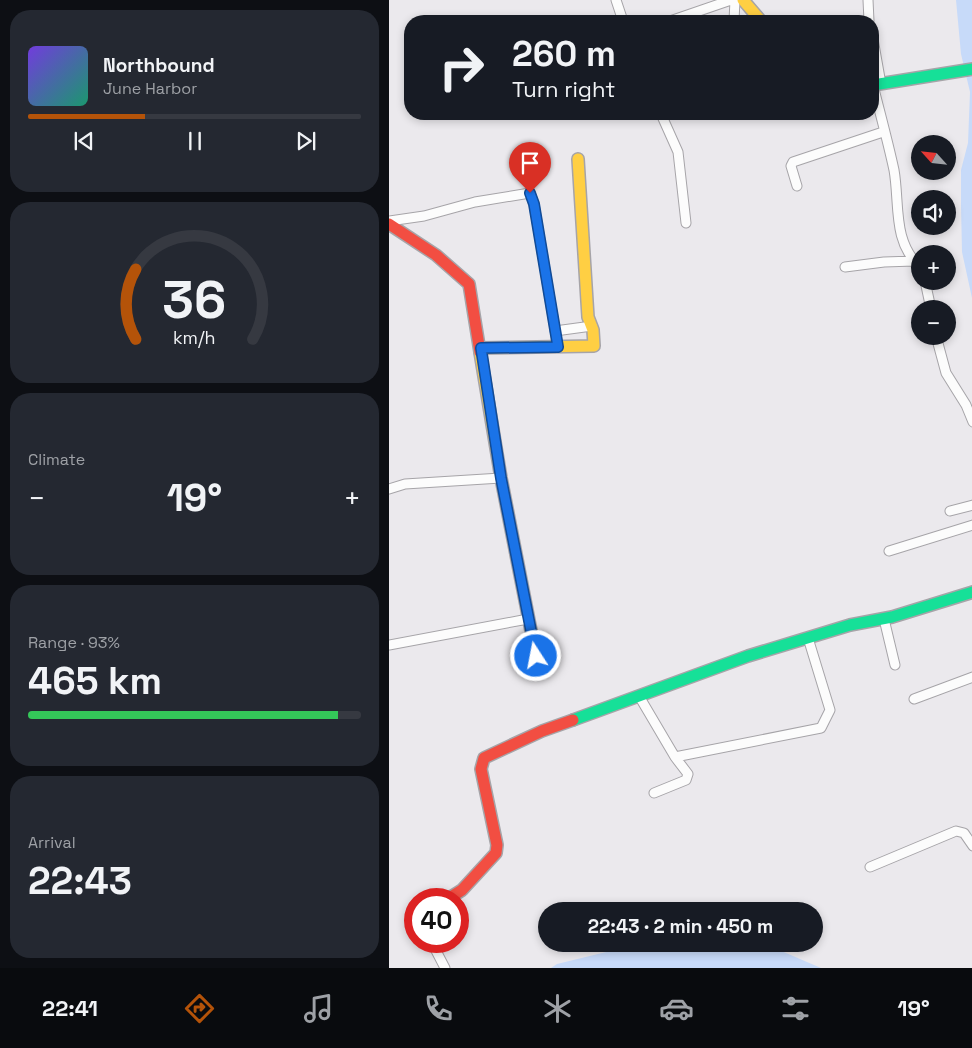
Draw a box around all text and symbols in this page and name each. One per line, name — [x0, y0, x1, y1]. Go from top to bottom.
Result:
text: 260 m — [512, 32, 616, 76]
icon: right — [429, 35, 494, 100]
text: Northbound — [103, 53, 215, 78]
text: Turn right — [512, 75, 615, 103]
text: June Harbor — [103, 78, 197, 99]
icon: previous — [70, 127, 98, 155]
icon: pause — [181, 127, 209, 155]
icon: next — [292, 127, 320, 155]
north arrow — [911, 135, 957, 180]
map controls — [911, 135, 956, 345]
pin — [509, 142, 551, 193]
icon: arrive — [516, 149, 544, 177]
button: sound — [911, 190, 956, 235]
button: + — [911, 245, 956, 290]
text: 36 — [163, 267, 226, 333]
button: − — [911, 300, 956, 345]
text: km/h — [173, 326, 216, 349]
text: Climate — [28, 449, 85, 470]
text: 19° — [167, 474, 222, 522]
text: − — [28, 480, 45, 516]
text: + — [344, 480, 361, 516]
position arrow — [509, 629, 561, 681]
text: Range · 93% — [28, 632, 120, 653]
text: 465 km — [28, 657, 162, 705]
text: Arrival — [28, 832, 76, 853]
text: 22:43 — [28, 857, 132, 905]
speed limit sign: 40 — [404, 888, 469, 953]
text: 22:43 · 2 min · 450 m — [588, 914, 773, 939]
icon: directions — [182, 991, 217, 1026]
icon: music — [301, 991, 336, 1026]
icon: phone — [421, 991, 456, 1026]
icon: climate — [540, 991, 575, 1026]
icon: car — [659, 991, 694, 1026]
icon: filters — [778, 991, 813, 1026]
text: 22:41 — [42, 994, 98, 1022]
text: 19° — [898, 994, 930, 1022]

